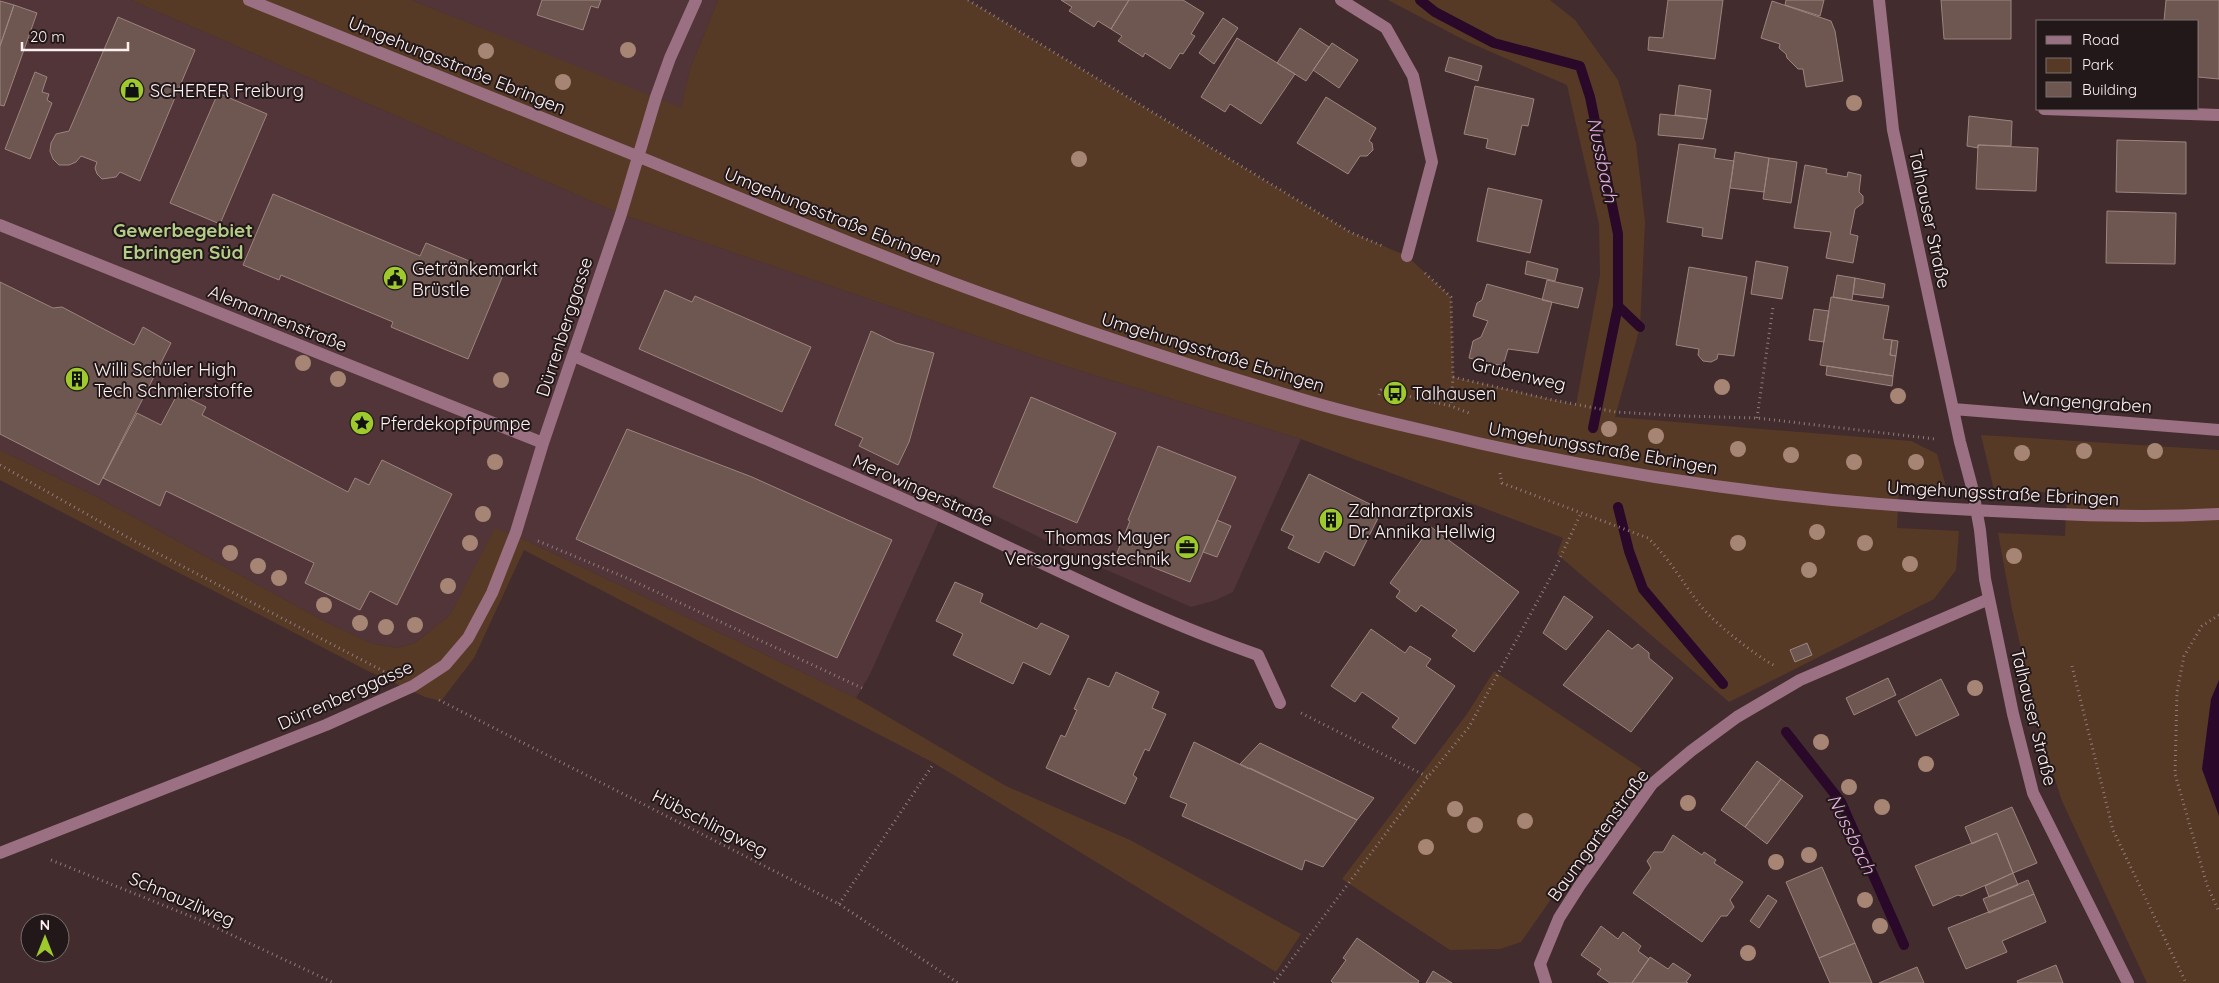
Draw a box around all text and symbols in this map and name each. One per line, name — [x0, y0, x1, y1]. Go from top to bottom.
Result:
street label: Umgehungsstraße Ebringen — [345, 11, 569, 119]
scale bar — [22, 20, 129, 52]
legend — [2036, 20, 2199, 110]
text: 20 m — [30, 27, 65, 46]
text: Road — [2082, 30, 2119, 49]
text: Park — [2082, 55, 2114, 74]
shop icon: SCHERER Freiburg — [119, 77, 145, 103]
place label: SCHERER Freiburg — [150, 79, 304, 102]
text: Building — [2082, 80, 2137, 99]
water label: Nussbach — [1582, 115, 1624, 206]
street label: Talhauser Straße — [1904, 148, 1956, 290]
street label: Umgehungsstraße Ebringen — [721, 162, 945, 270]
district label: Gewerbegebiet Ebringen Süd — [113, 218, 253, 264]
street label: Dürrenberggasse — [531, 254, 597, 400]
place label: Getränkemarkt Brüstle — [412, 257, 538, 301]
public building icon: Getränkemarkt Brüstle — [382, 265, 408, 291]
street label: Alemannenstraße — [205, 280, 351, 356]
street label: Umgehungsstraße Ebringen — [1098, 307, 1328, 397]
street label: Grubenweg — [1470, 352, 1568, 396]
place label: Willi Schüler High Tech Schmierstoffe — [94, 358, 253, 402]
building icon: Willi Schüler High Tech Schmierstoffe — [64, 366, 90, 392]
bus stop icon: Talhausen — [1382, 380, 1408, 406]
place label: Talhausen — [1412, 382, 1496, 405]
street label: Wangengraben — [2021, 386, 2153, 418]
place icon: Pferdekopfpumpe — [349, 410, 375, 436]
place label: Pferdekopfpumpe — [380, 412, 531, 435]
street label: Umgehungsstraße Ebringen — [1486, 416, 1720, 480]
street label: Merowingerstraße — [849, 449, 997, 531]
street label: Umgehungsstraße Ebringen — [1886, 475, 2120, 511]
place label: Zahnarztpraxis Dr. Annika Hellwig — [1348, 499, 1496, 543]
building icon: Zahnarztpraxis Dr. Annika Hellwig — [1318, 507, 1344, 533]
place label: Thomas Mayer Versorgungstechnik — [1005, 526, 1170, 570]
office icon: Thomas Mayer Versorgungstechnik — [1174, 534, 1200, 560]
street label: Talhauser Straße — [2006, 646, 2062, 788]
street label: Dürrenberggasse — [274, 655, 416, 735]
street label: Baumgartenstraße — [1542, 764, 1654, 906]
street label: Hübschlingweg — [648, 784, 772, 862]
water label: Nussbach — [1822, 790, 1882, 879]
street label: Schnauzliweg — [126, 866, 238, 932]
north arrow — [20, 913, 70, 963]
text: N — [40, 916, 50, 934]

